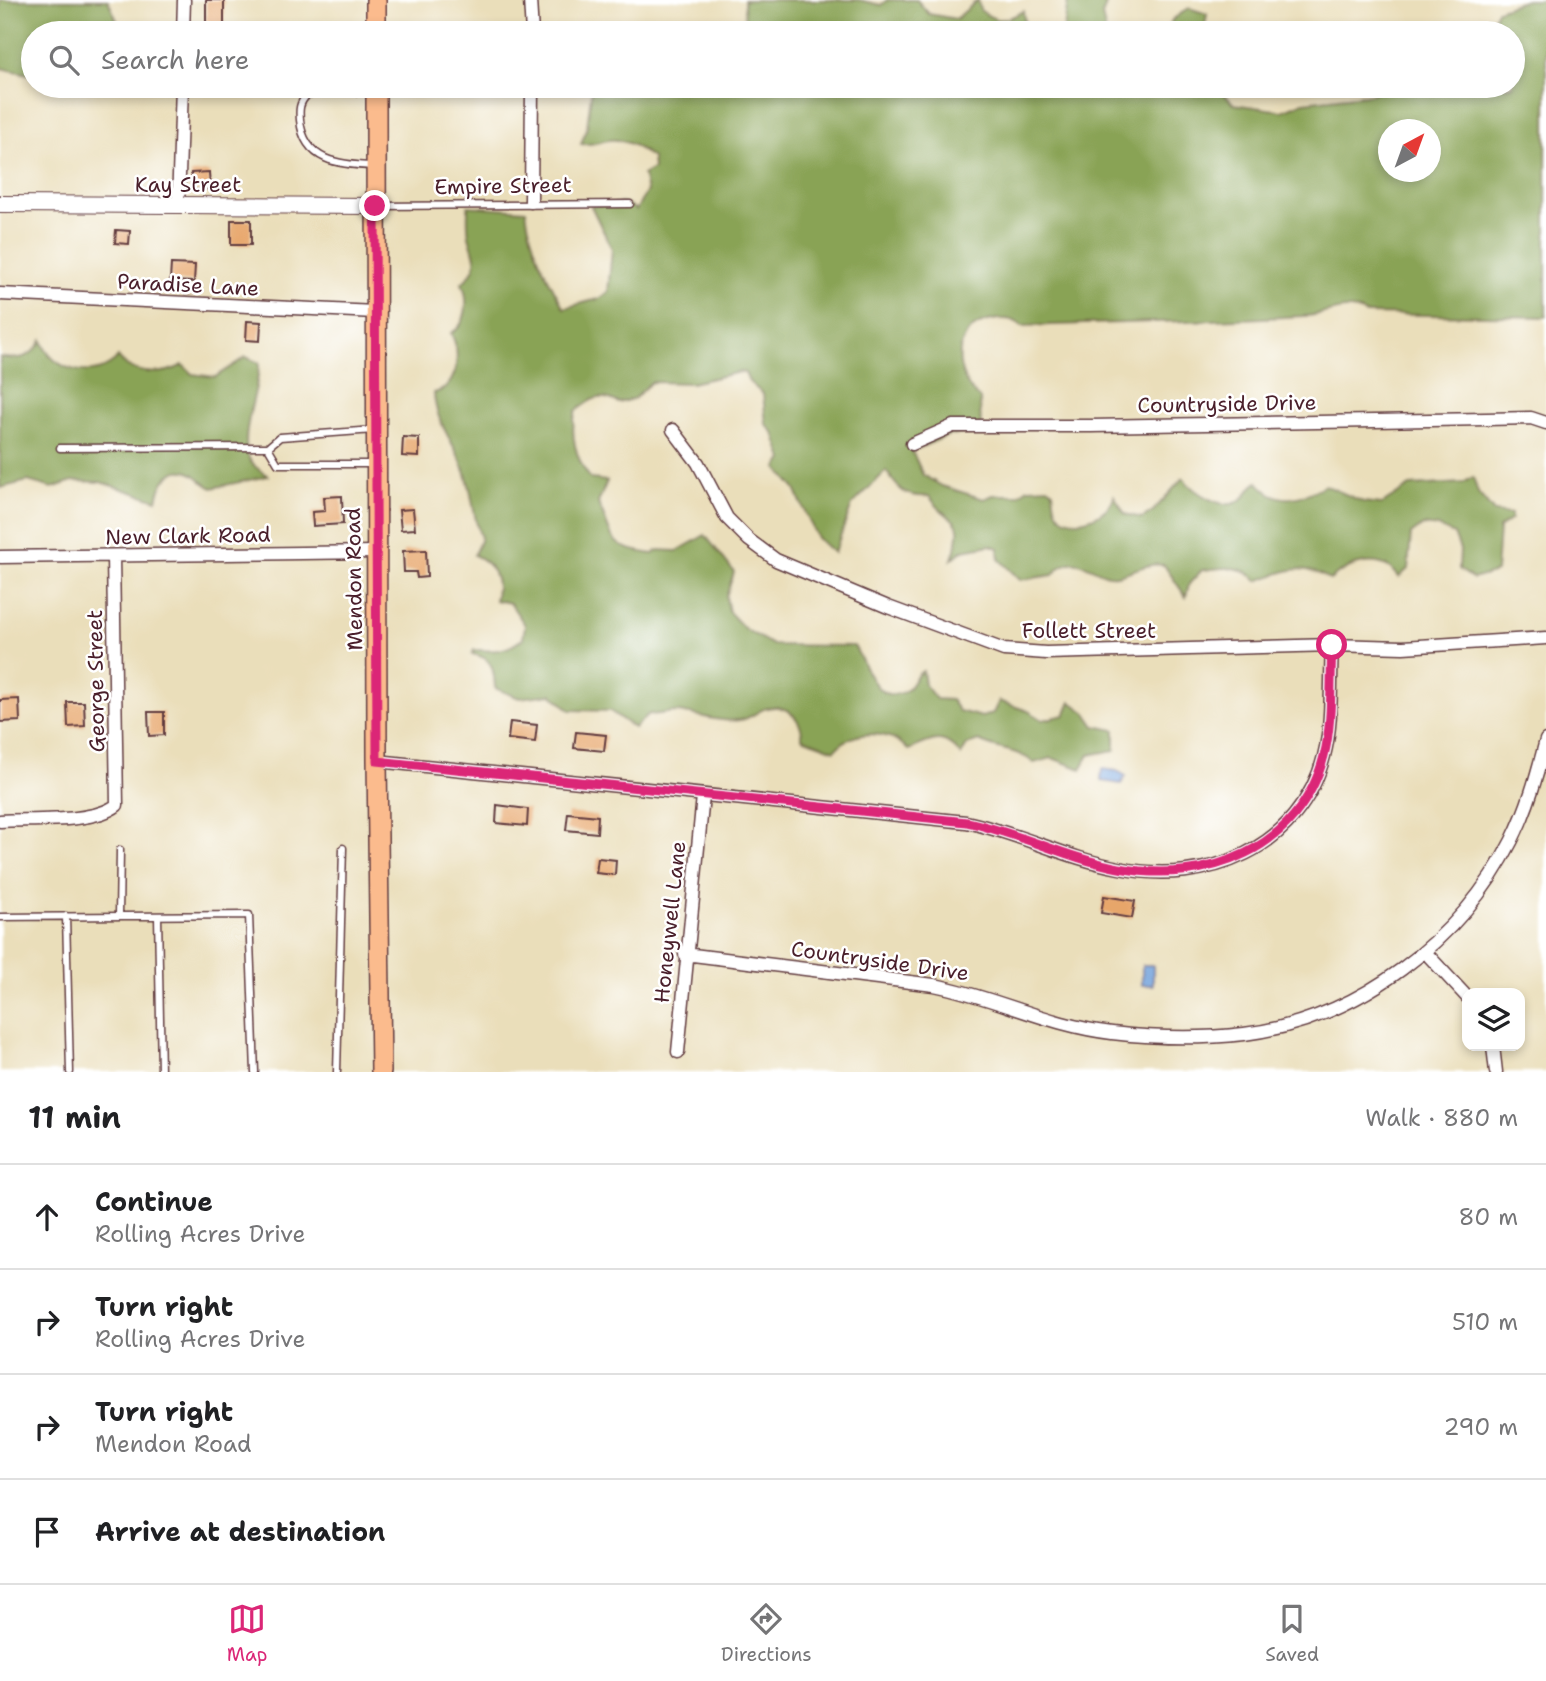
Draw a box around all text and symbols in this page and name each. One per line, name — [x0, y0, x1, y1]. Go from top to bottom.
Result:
search box — [21, 21, 1525, 98]
icon: search — [45, 41, 83, 79]
text: Search here — [101, 42, 250, 77]
north arrow — [1378, 119, 1441, 182]
street label: Kay Street — [135, 171, 241, 199]
street label: Empire Street — [434, 171, 572, 201]
route end — [359, 190, 390, 221]
street label: Paradise Lane — [116, 267, 260, 303]
street label: Countryside Drive — [1137, 388, 1317, 420]
street label: Mendon Road — [339, 507, 369, 651]
street label: New Clark Road — [105, 521, 271, 551]
street label: George Street — [81, 609, 111, 753]
street label: Follett Street — [1022, 617, 1156, 645]
route start — [1316, 629, 1347, 660]
street label: Honeywell Lane — [648, 840, 692, 1004]
street label: Countryside Drive — [789, 935, 971, 987]
map controls — [1462, 988, 1525, 1051]
button: layers — [1462, 988, 1525, 1051]
text: 11 min — [28, 1097, 121, 1138]
text: Walk · 880 m — [1365, 1103, 1518, 1133]
text: Continue — [95, 1184, 213, 1219]
icon: ahead — [28, 1198, 66, 1236]
text: 80 m — [1459, 1202, 1518, 1232]
text: Rolling Acres Drive — [95, 1219, 305, 1249]
text: Turn right — [95, 1289, 233, 1324]
icon: right — [28, 1303, 66, 1341]
text: 510 m — [1452, 1307, 1518, 1337]
text: Rolling Acres Drive — [95, 1324, 305, 1354]
text: Turn right — [95, 1394, 233, 1429]
icon: right — [28, 1408, 66, 1446]
text: 290 m — [1444, 1412, 1518, 1442]
text: Mendon Road — [95, 1429, 252, 1459]
icon: arrive — [28, 1513, 66, 1551]
text: Arrive at destination — [95, 1514, 385, 1549]
tab: Map — [227, 1600, 267, 1667]
tab: Directions — [721, 1600, 812, 1667]
tab: Saved — [1265, 1600, 1319, 1667]

